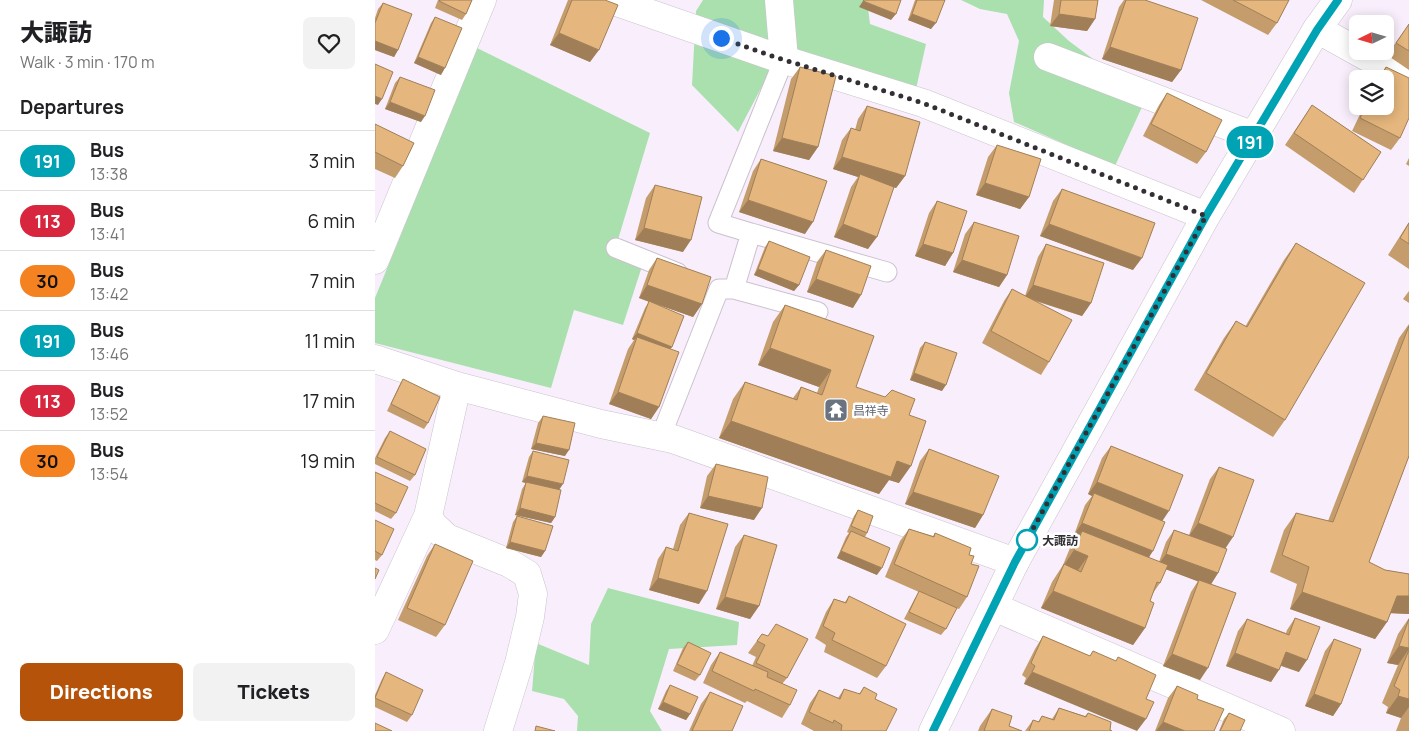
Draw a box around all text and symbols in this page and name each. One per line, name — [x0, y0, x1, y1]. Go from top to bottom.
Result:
text: 大諏訪 — [20, 15, 92, 48]
north arrow — [1349, 15, 1394, 60]
map controls — [1349, 15, 1394, 115]
button: heart — [303, 17, 355, 69]
your location — [709, 26, 734, 51]
text: Walk · 3 min · 170 m — [20, 51, 155, 73]
button: layers — [1349, 70, 1394, 115]
text: Departures — [20, 94, 124, 120]
line badge: 191 — [1221, 126, 1279, 158]
text: 191 — [1237, 130, 1263, 154]
text: Bus — [90, 137, 124, 163]
text: 3 min — [309, 148, 355, 174]
text: 191 — [34, 149, 61, 173]
text: 13:38 — [90, 163, 128, 185]
text: Bus — [90, 197, 124, 223]
text: 6 min — [308, 208, 355, 234]
text: 113 — [34, 209, 61, 233]
text: 13:41 — [90, 223, 126, 245]
text: Bus — [90, 257, 124, 283]
text: 7 min — [310, 268, 355, 294]
text: 30 — [36, 269, 59, 293]
text: 13:42 — [90, 283, 128, 305]
text: Bus — [90, 317, 124, 343]
text: 11 min — [305, 328, 355, 354]
text: 191 — [34, 329, 61, 353]
text: 13:46 — [90, 343, 129, 365]
text: Bus — [90, 377, 124, 403]
text: 17 min — [302, 388, 355, 414]
text: 113 — [34, 389, 61, 413]
temple icon: 昌祥寺 — [823, 397, 849, 423]
place label: 昌祥寺 — [853, 402, 889, 419]
text: 13:52 — [90, 403, 128, 425]
text: Bus — [90, 437, 124, 463]
text: 19 min — [300, 448, 355, 474]
text: 30 — [36, 449, 59, 473]
text: 13:54 — [90, 463, 129, 485]
marker: 大諏訪 — [1016, 529, 1038, 551]
place label: 大諏訪 — [1042, 532, 1078, 549]
button: Directions — [20, 663, 183, 721]
button: Tickets — [193, 663, 355, 721]

